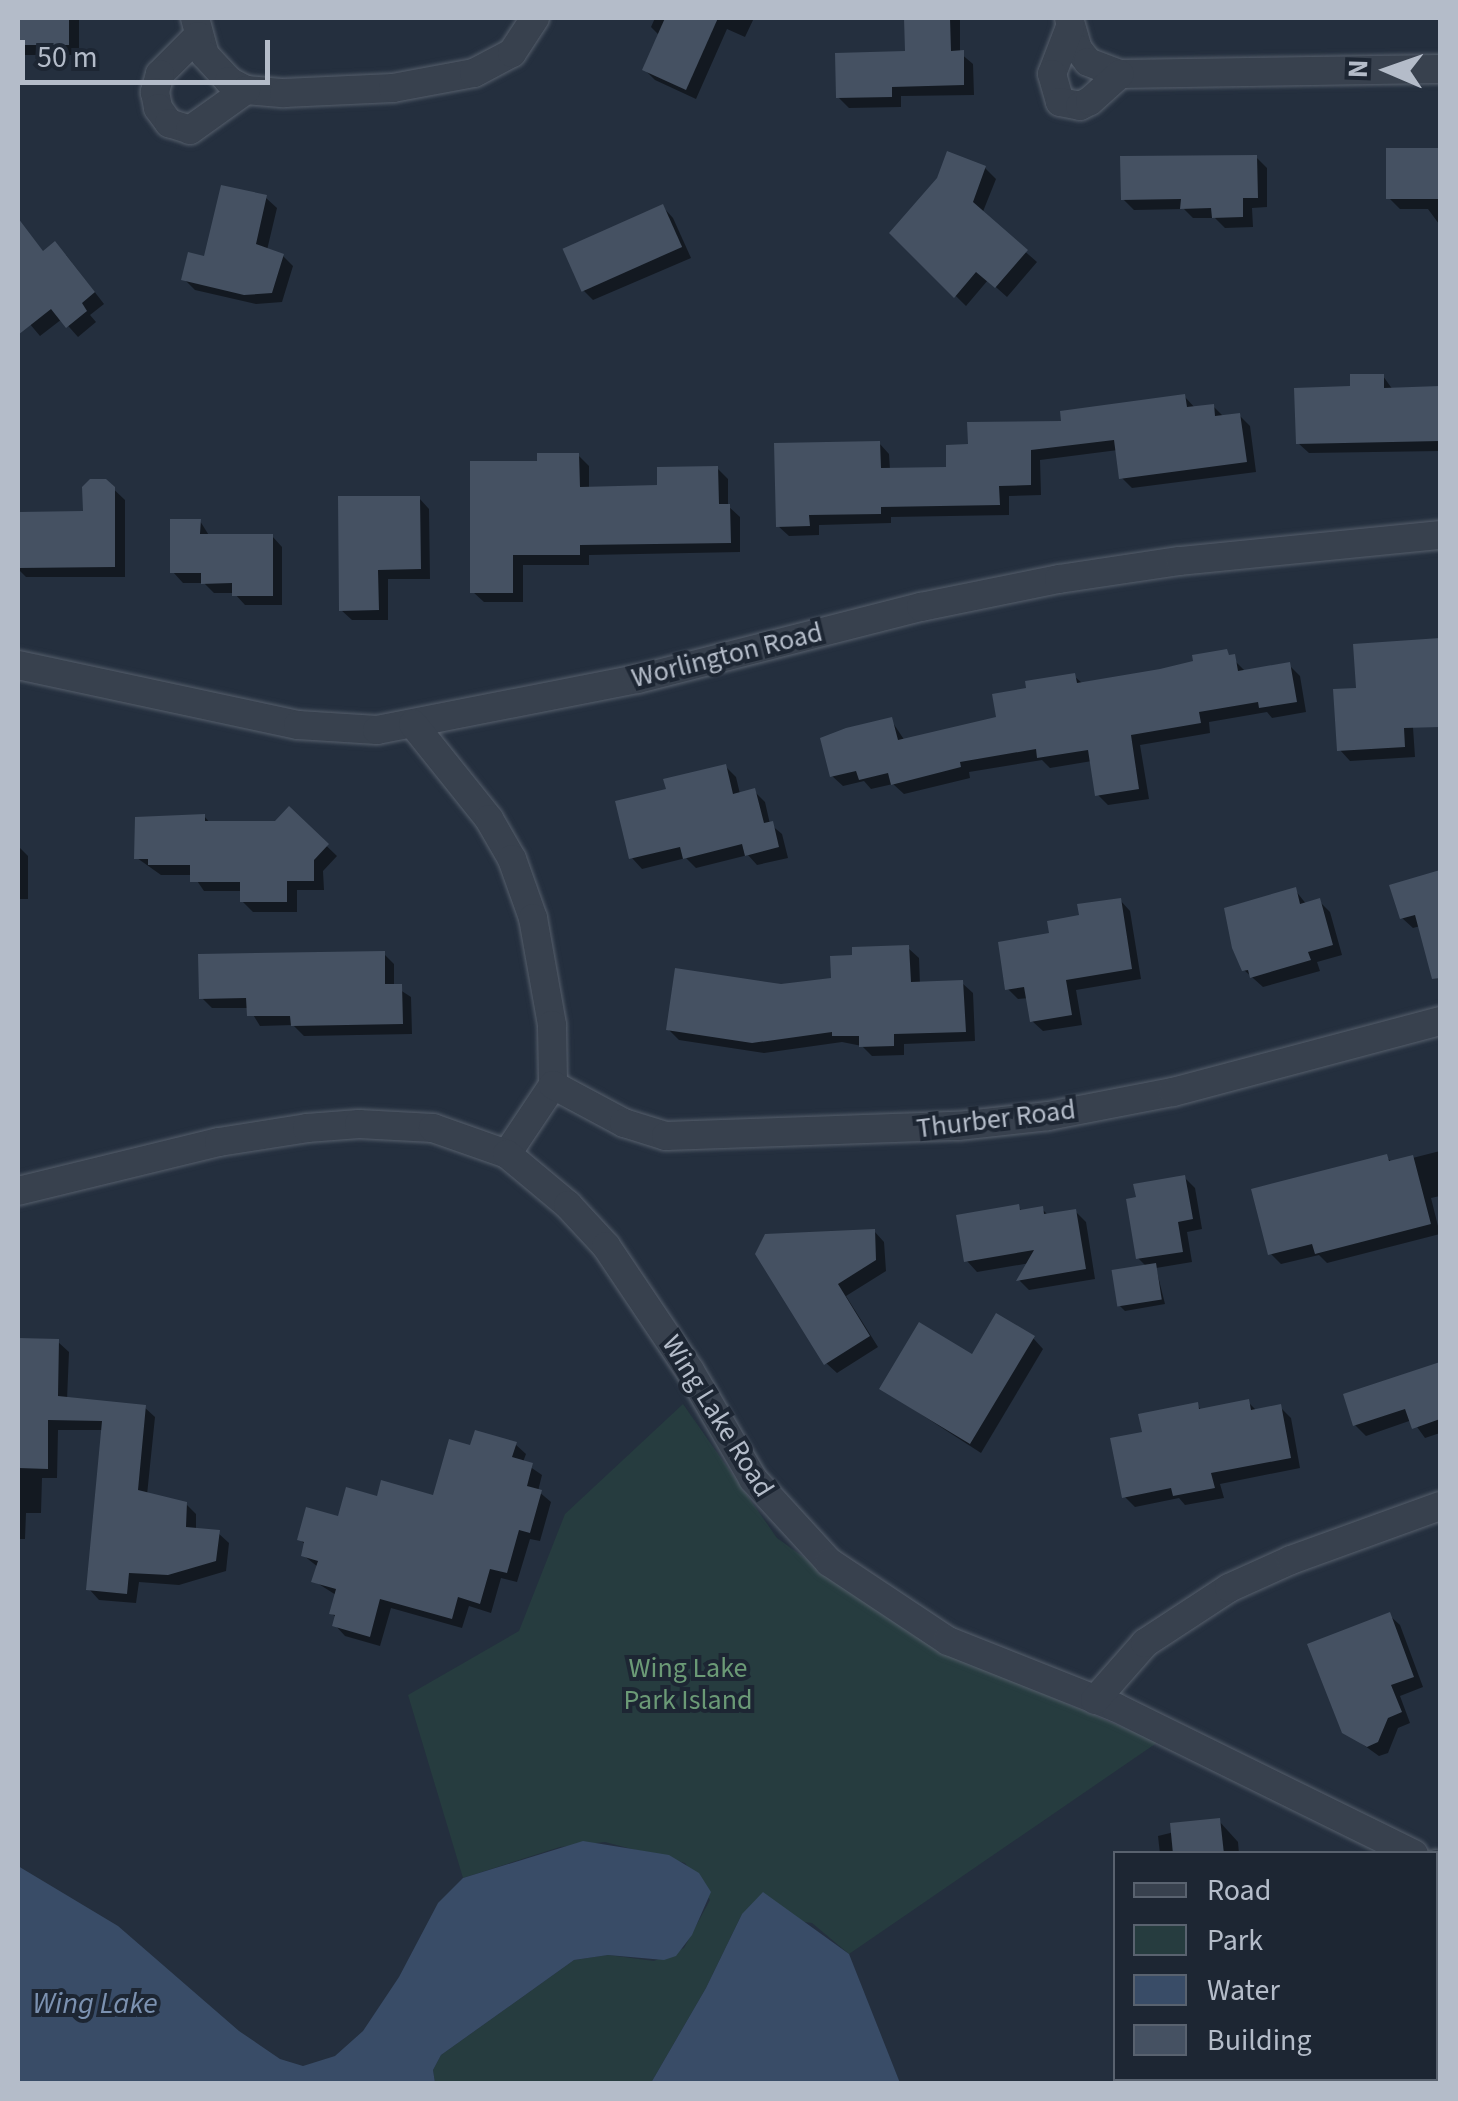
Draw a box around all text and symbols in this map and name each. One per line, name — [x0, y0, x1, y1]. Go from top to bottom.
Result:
scale bar — [25, 20, 275, 82]
north arrow — [1338, 20, 1438, 120]
text: 50 m — [37, 36, 98, 79]
text: N — [1338, 59, 1378, 79]
street label: Worlington Road — [628, 615, 826, 695]
street label: Thurber Road — [915, 1093, 1077, 1145]
street label: Wing Lake Road — [655, 1329, 781, 1503]
park label: Wing Lake Park Island — [623, 1651, 753, 1717]
legend — [1113, 1851, 1438, 2081]
text: Road — [1207, 1869, 1271, 1912]
text: Park — [1207, 1919, 1263, 1962]
text: Water — [1207, 1969, 1280, 2012]
water label: Wing Lake — [32, 1986, 158, 2022]
text: Building — [1207, 2019, 1312, 2062]

